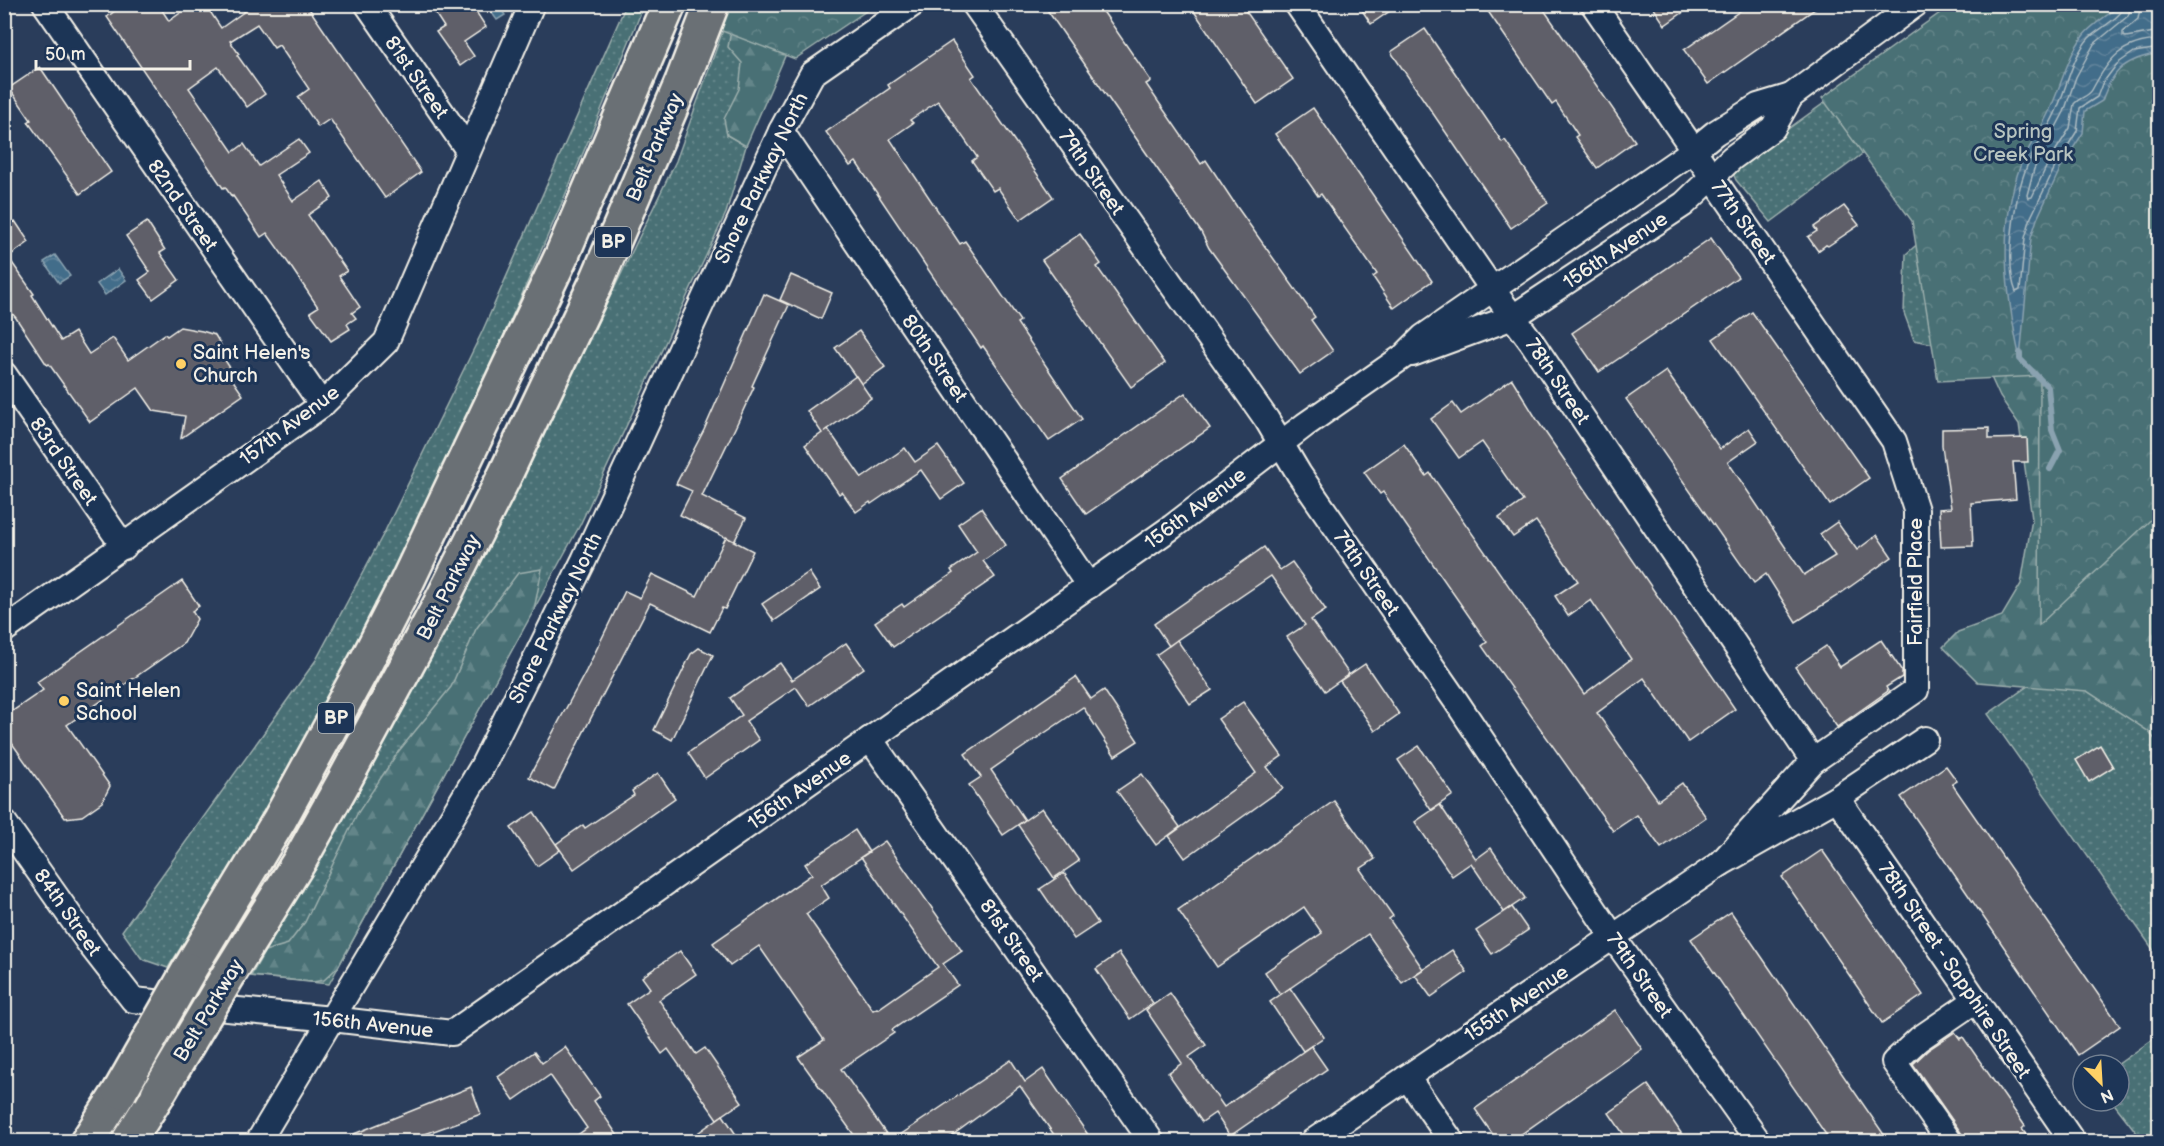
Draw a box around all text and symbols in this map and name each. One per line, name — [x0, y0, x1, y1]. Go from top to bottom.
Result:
street label: 81st Street — [379, 32, 453, 124]
scale bar — [36, 33, 190, 71]
text: 50 m — [45, 44, 86, 65]
street label: Shore Parkway North — [710, 89, 814, 268]
street label: Belt Parkway — [621, 90, 688, 205]
park label: Spring Creek Park — [1973, 120, 2073, 167]
street label: 79th Street — [1053, 125, 1129, 220]
street label: 82nd Street — [142, 155, 222, 256]
street label: 77th Street — [1706, 176, 1781, 269]
street label: 156th Avenue — [1559, 207, 1673, 295]
road number: BP — [595, 227, 631, 257]
street label: 80th Street — [896, 310, 972, 407]
street label: 78th Street — [1520, 334, 1595, 429]
place label: Saint Helen's Church — [193, 341, 311, 388]
marker: Saint Helen's Church — [174, 357, 188, 371]
street label: 157th Avenue — [235, 380, 344, 471]
street label: 83rd Street — [24, 413, 102, 510]
street label: 156th Avenue — [1140, 463, 1251, 555]
street label: Fairfield Place — [1904, 518, 1928, 646]
street label: 79th Street — [1328, 526, 1404, 621]
street label: Shore Parkway North — [504, 529, 608, 708]
street label: Belt Parkway — [412, 531, 486, 644]
place label: Saint Helen School — [76, 679, 181, 726]
marker: Saint Helen School — [57, 694, 71, 708]
road number: BP — [318, 703, 354, 733]
street label: 156th Avenue — [743, 746, 856, 835]
street label: 78th Street - Sapphire Street — [1873, 858, 2036, 1083]
street label: 84th Street — [28, 864, 106, 961]
street label: 81st Street — [974, 895, 1048, 987]
street label: 79th Street — [1601, 928, 1677, 1023]
street label: Belt Parkway — [169, 955, 249, 1066]
street label: 155th Avenue — [1460, 960, 1573, 1047]
street label: 156th Avenue — [311, 1007, 435, 1043]
north arrow — [2071, 1053, 2131, 1113]
text: N — [2097, 1084, 2116, 1106]

